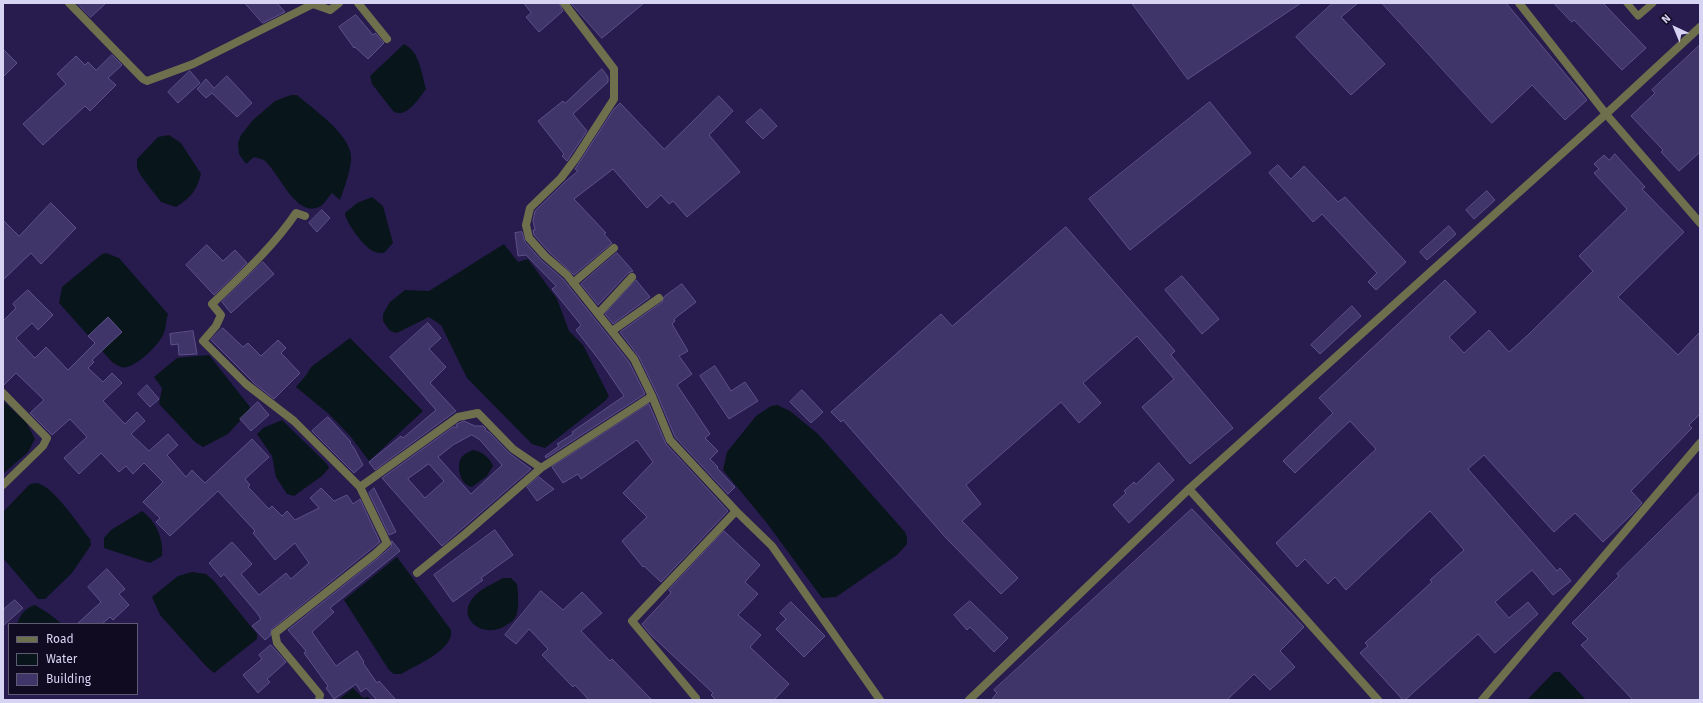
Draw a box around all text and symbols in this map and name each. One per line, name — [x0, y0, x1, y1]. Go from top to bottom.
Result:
north arrow — [1655, 8, 1695, 48]
text: N — [1659, 12, 1673, 26]
legend — [8, 623, 138, 695]
text: Road — [46, 632, 74, 646]
text: Water — [46, 652, 77, 666]
text: Building — [46, 672, 91, 686]

